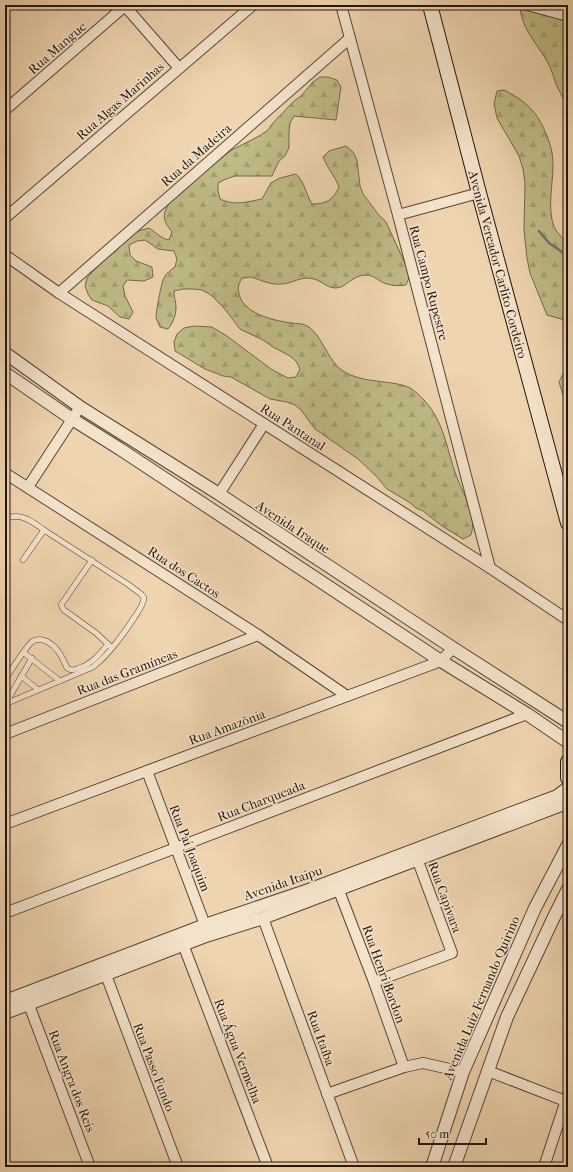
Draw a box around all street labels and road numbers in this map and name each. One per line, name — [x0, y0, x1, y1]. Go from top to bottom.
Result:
street label: Rua Mangue — [25, 18, 89, 77]
street label: Rua Algas Marinhas — [73, 59, 167, 143]
street label: Rua da Madeira — [158, 120, 235, 190]
street label: Avenida Vereador Carlito Cordeiro — [466, 168, 531, 360]
street label: Rua Campo Rupestre — [406, 224, 452, 343]
street label: Rua Pantanal — [258, 400, 329, 454]
street label: Avenida Iraque — [252, 497, 333, 557]
street label: Rua dos Cactos — [145, 543, 223, 601]
street label: Rua das Gramíneas — [75, 646, 179, 698]
street label: Rua Amazônia — [187, 706, 268, 748]
street label: Rua Charqueada — [215, 777, 308, 825]
street label: Rua Pai Joaquim — [167, 802, 214, 894]
street label: Rua Capivara — [425, 859, 465, 936]
street label: Avenida Itaipu — [241, 862, 325, 904]
street label: Avenida Luiz Fernando Quirino — [439, 913, 523, 1083]
street label: Rua Henri Bordon — [359, 923, 409, 1025]
street label: Rua Água Vermelha — [211, 997, 265, 1106]
street label: Rua Itaíba — [304, 1008, 338, 1069]
street label: Rua Passo Fundo — [130, 1021, 178, 1114]
street label: Rua Angra dos Reis — [46, 1028, 98, 1134]

